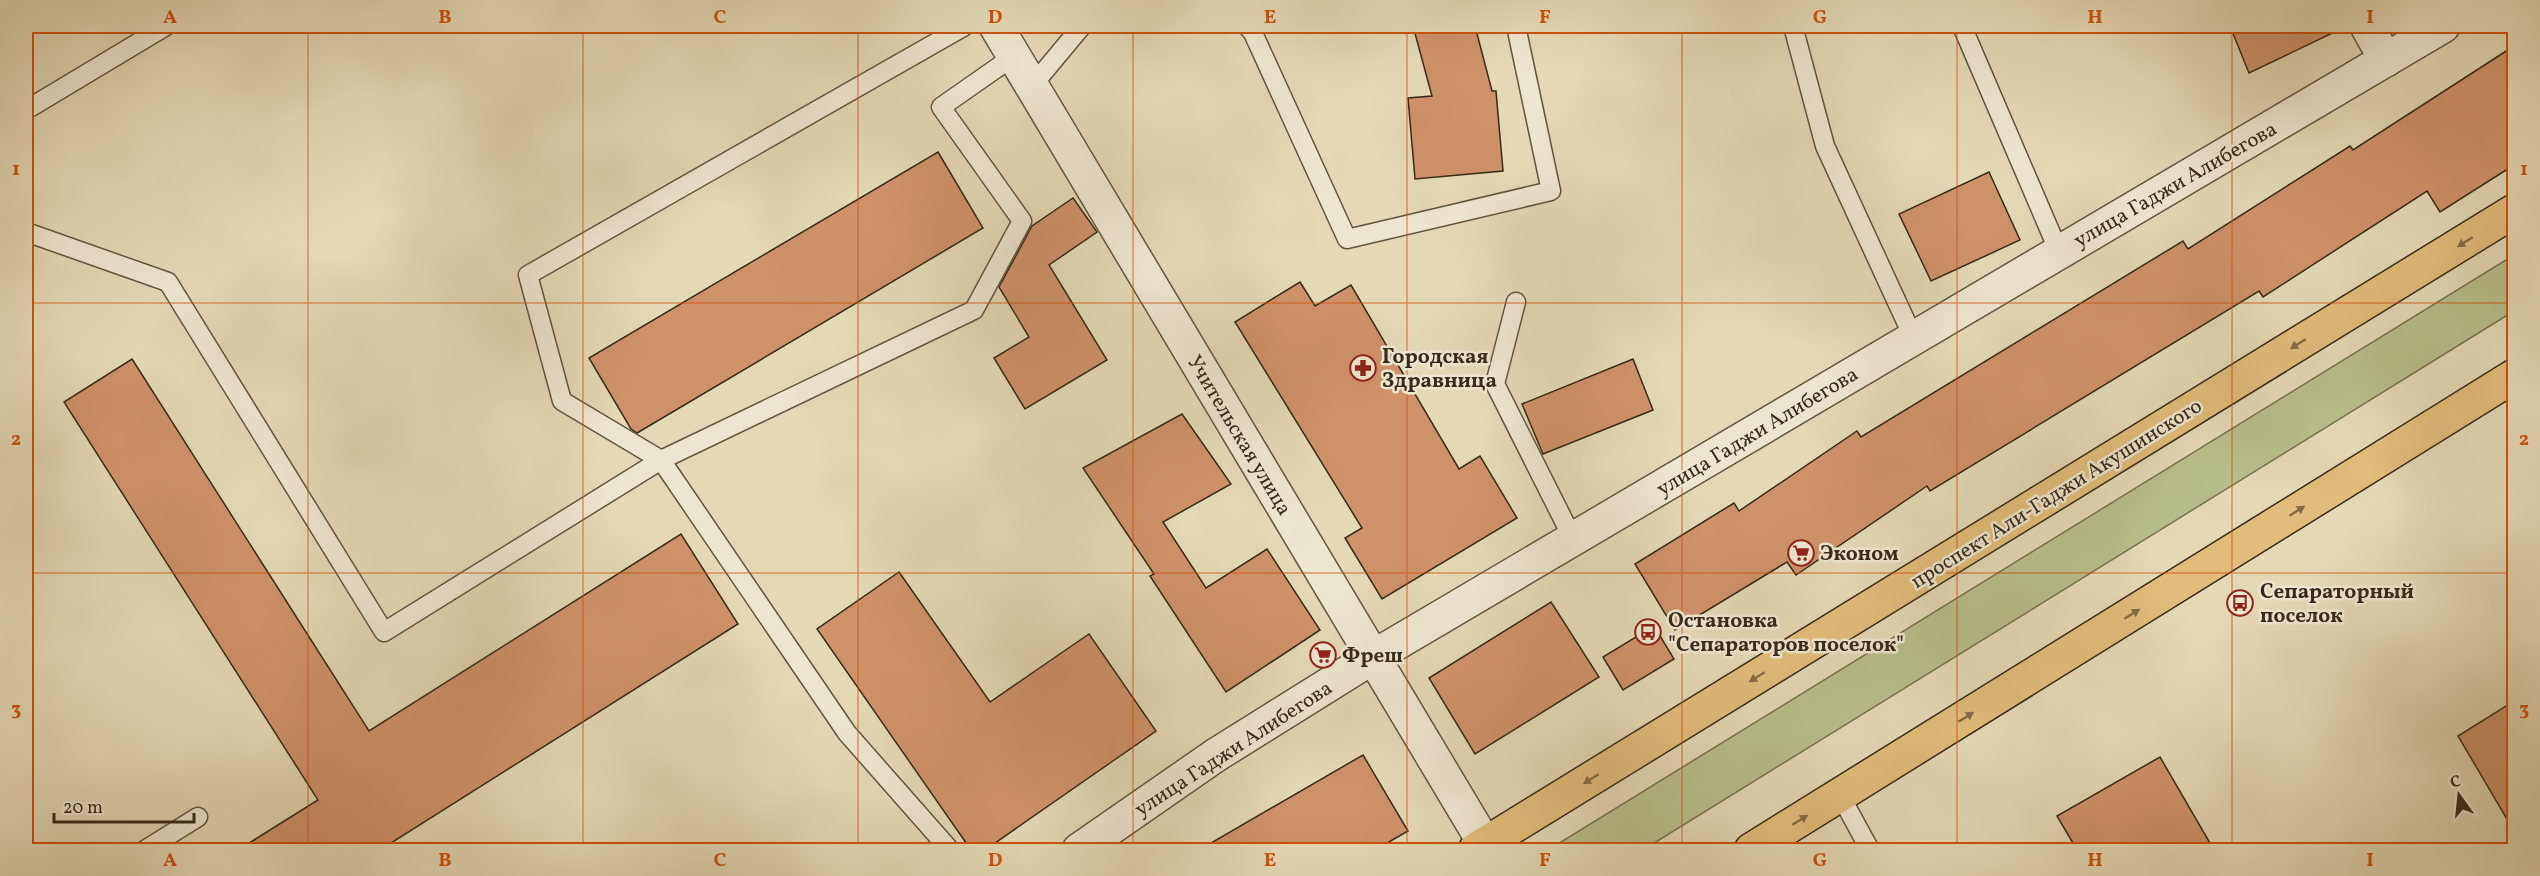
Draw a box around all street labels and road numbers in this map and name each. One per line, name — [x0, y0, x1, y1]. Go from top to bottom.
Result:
street label: улица Гаджи Алибегова — [2069, 115, 2283, 255]
street label: Учительская улица — [1179, 350, 1298, 521]
street label: улица Гаджи Алибегова — [1651, 360, 1864, 504]
street label: проспект Али-Гаджи Акушинского — [1906, 392, 2208, 596]
street label: улица Гаджи Алибегова — [1129, 674, 1338, 824]

